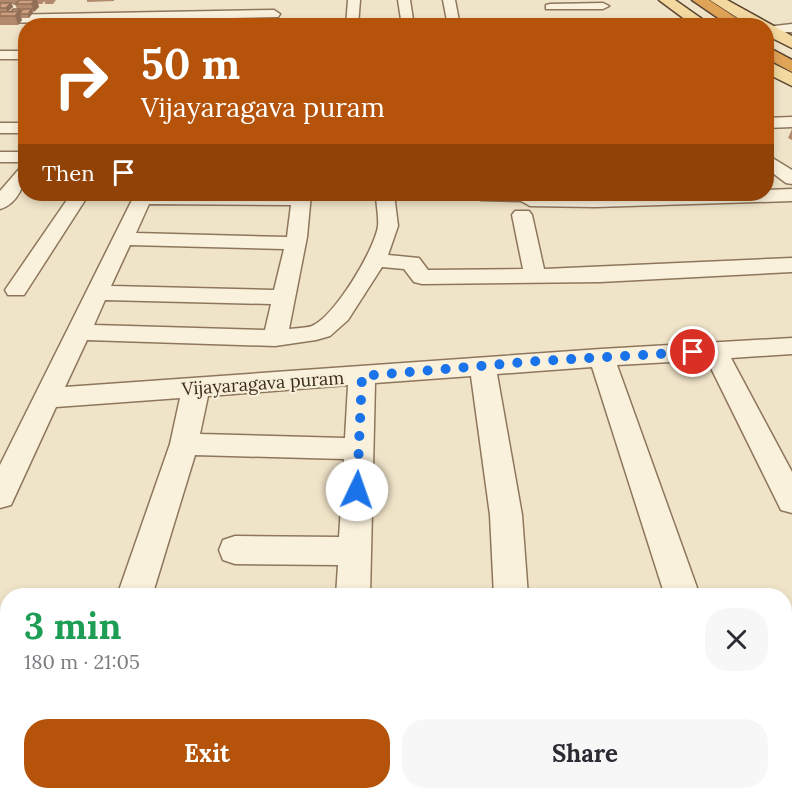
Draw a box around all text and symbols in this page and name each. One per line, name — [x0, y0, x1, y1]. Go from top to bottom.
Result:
text: 50 m — [141, 37, 240, 91]
icon: right — [42, 42, 120, 120]
text: Vijayaragava puram — [141, 90, 385, 124]
icon: arrive — [107, 156, 140, 189]
text: Then — [42, 159, 95, 187]
pin — [667, 326, 718, 377]
icon: arrive — [676, 335, 709, 368]
street label: Vijayaragava puram — [180, 366, 345, 400]
position arrow — [325, 458, 389, 522]
text: 3 min — [24, 603, 122, 649]
button: close — [705, 608, 768, 671]
text: 180 m · 21:05 — [24, 649, 140, 674]
button: Exit — [24, 719, 390, 788]
button: Share — [402, 719, 768, 788]

